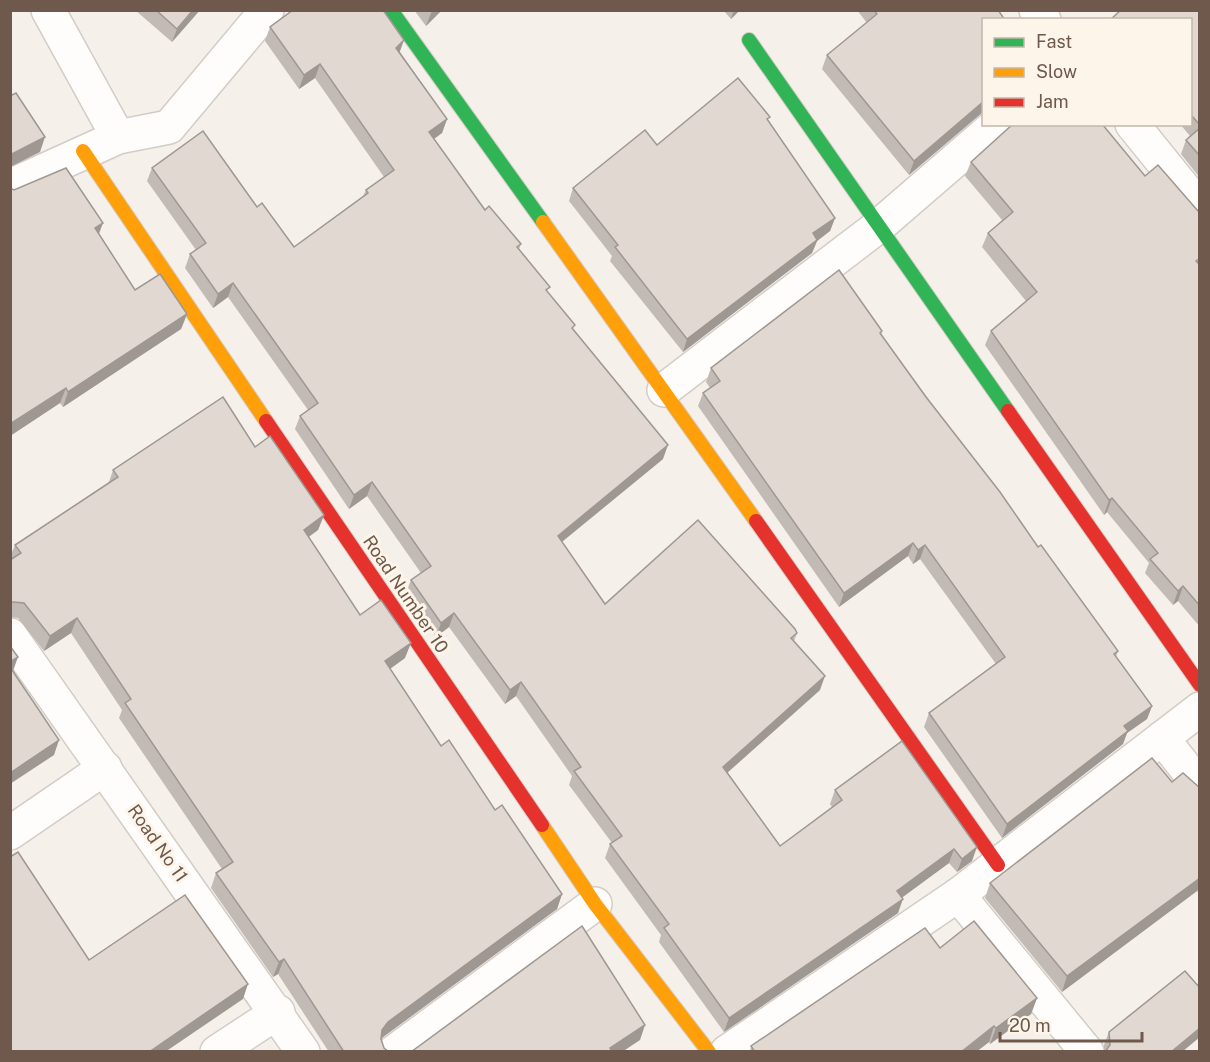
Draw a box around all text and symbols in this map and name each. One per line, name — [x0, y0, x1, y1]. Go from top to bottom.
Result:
legend — [982, 18, 1192, 126]
text: Fast — [1036, 31, 1072, 52]
text: Slow — [1036, 61, 1077, 82]
text: Jam — [1036, 91, 1069, 112]
street label: Road Number 10 — [359, 531, 453, 657]
street label: Road No 11 — [124, 800, 192, 886]
scale bar — [1000, 1005, 1142, 1043]
text: 20 m — [1009, 1015, 1051, 1036]

